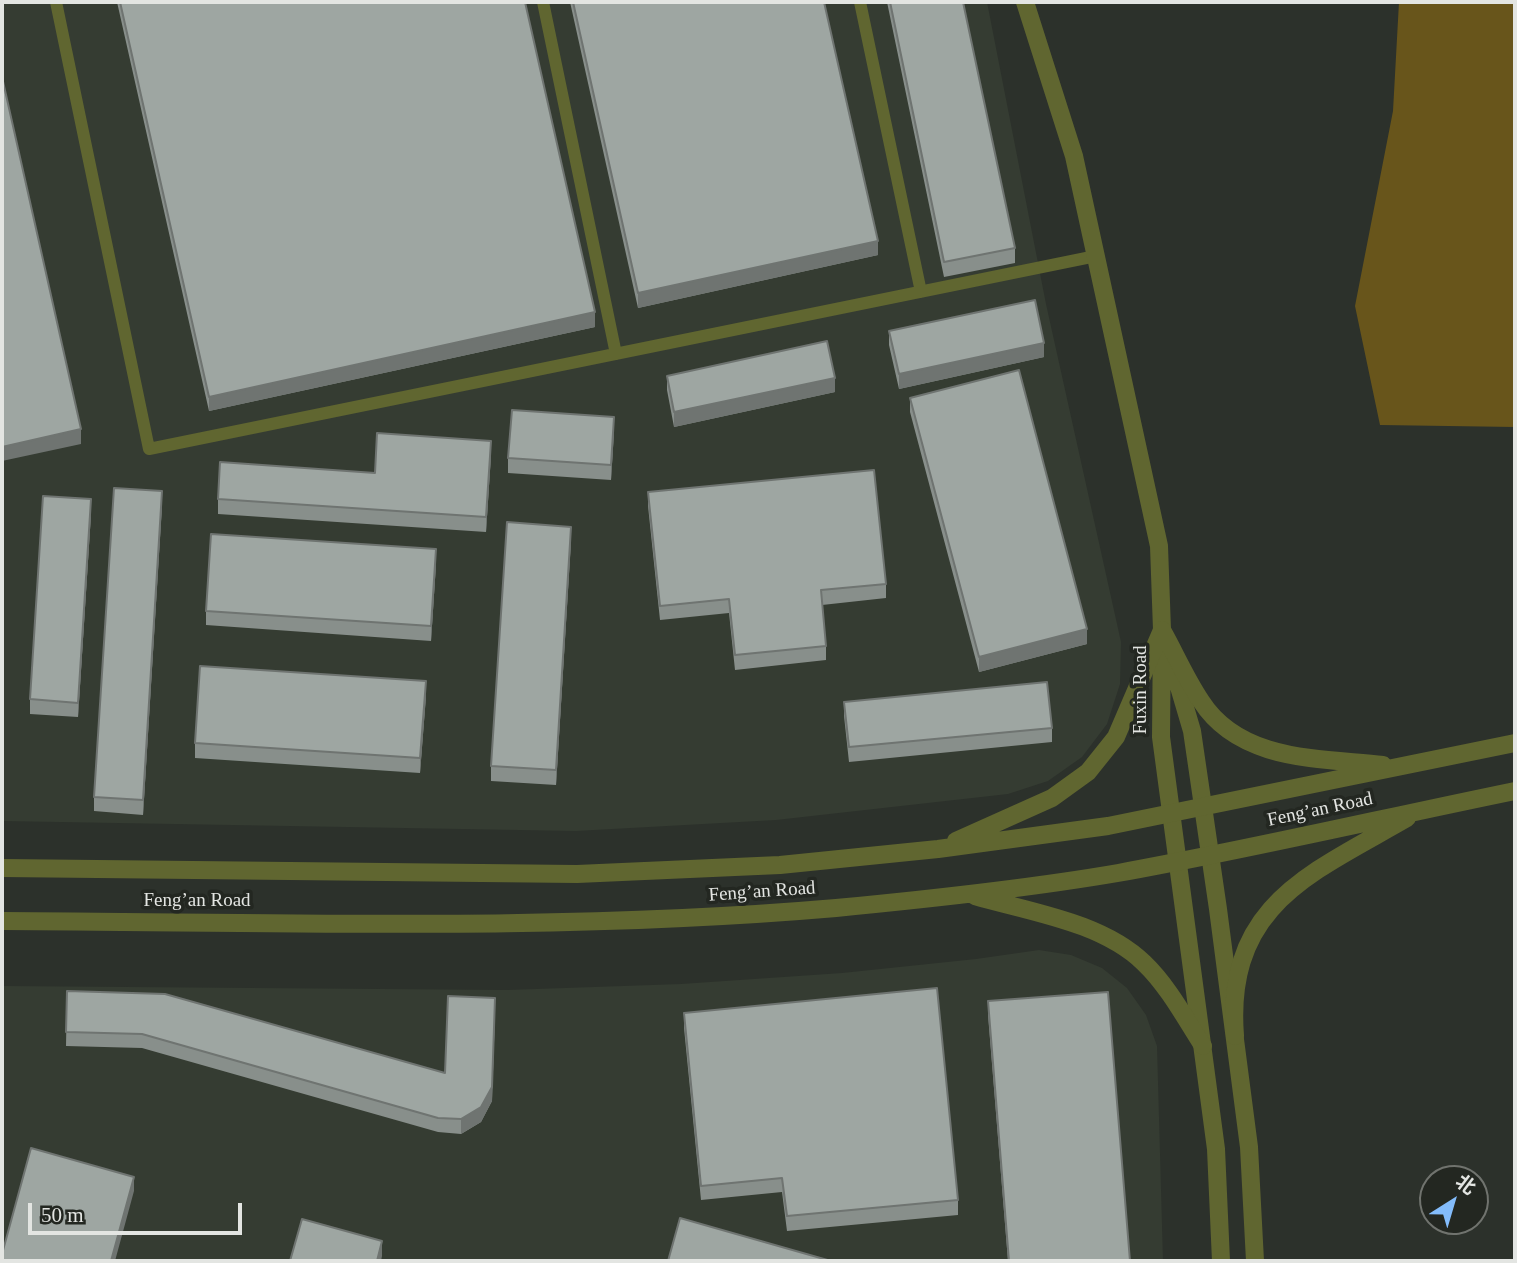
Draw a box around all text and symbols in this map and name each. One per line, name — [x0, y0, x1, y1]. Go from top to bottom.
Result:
street label: Fuxin Road — [1130, 645, 1152, 735]
street label: Feng’an Road — [1265, 788, 1375, 832]
street label: Feng’an Road — [708, 877, 816, 907]
street label: Feng’an Road — [143, 890, 251, 912]
north arrow — [1419, 1165, 1489, 1235]
text: 北 — [1452, 1170, 1480, 1199]
scale bar — [32, 1190, 245, 1234]
text: 50 m — [41, 1203, 84, 1227]

